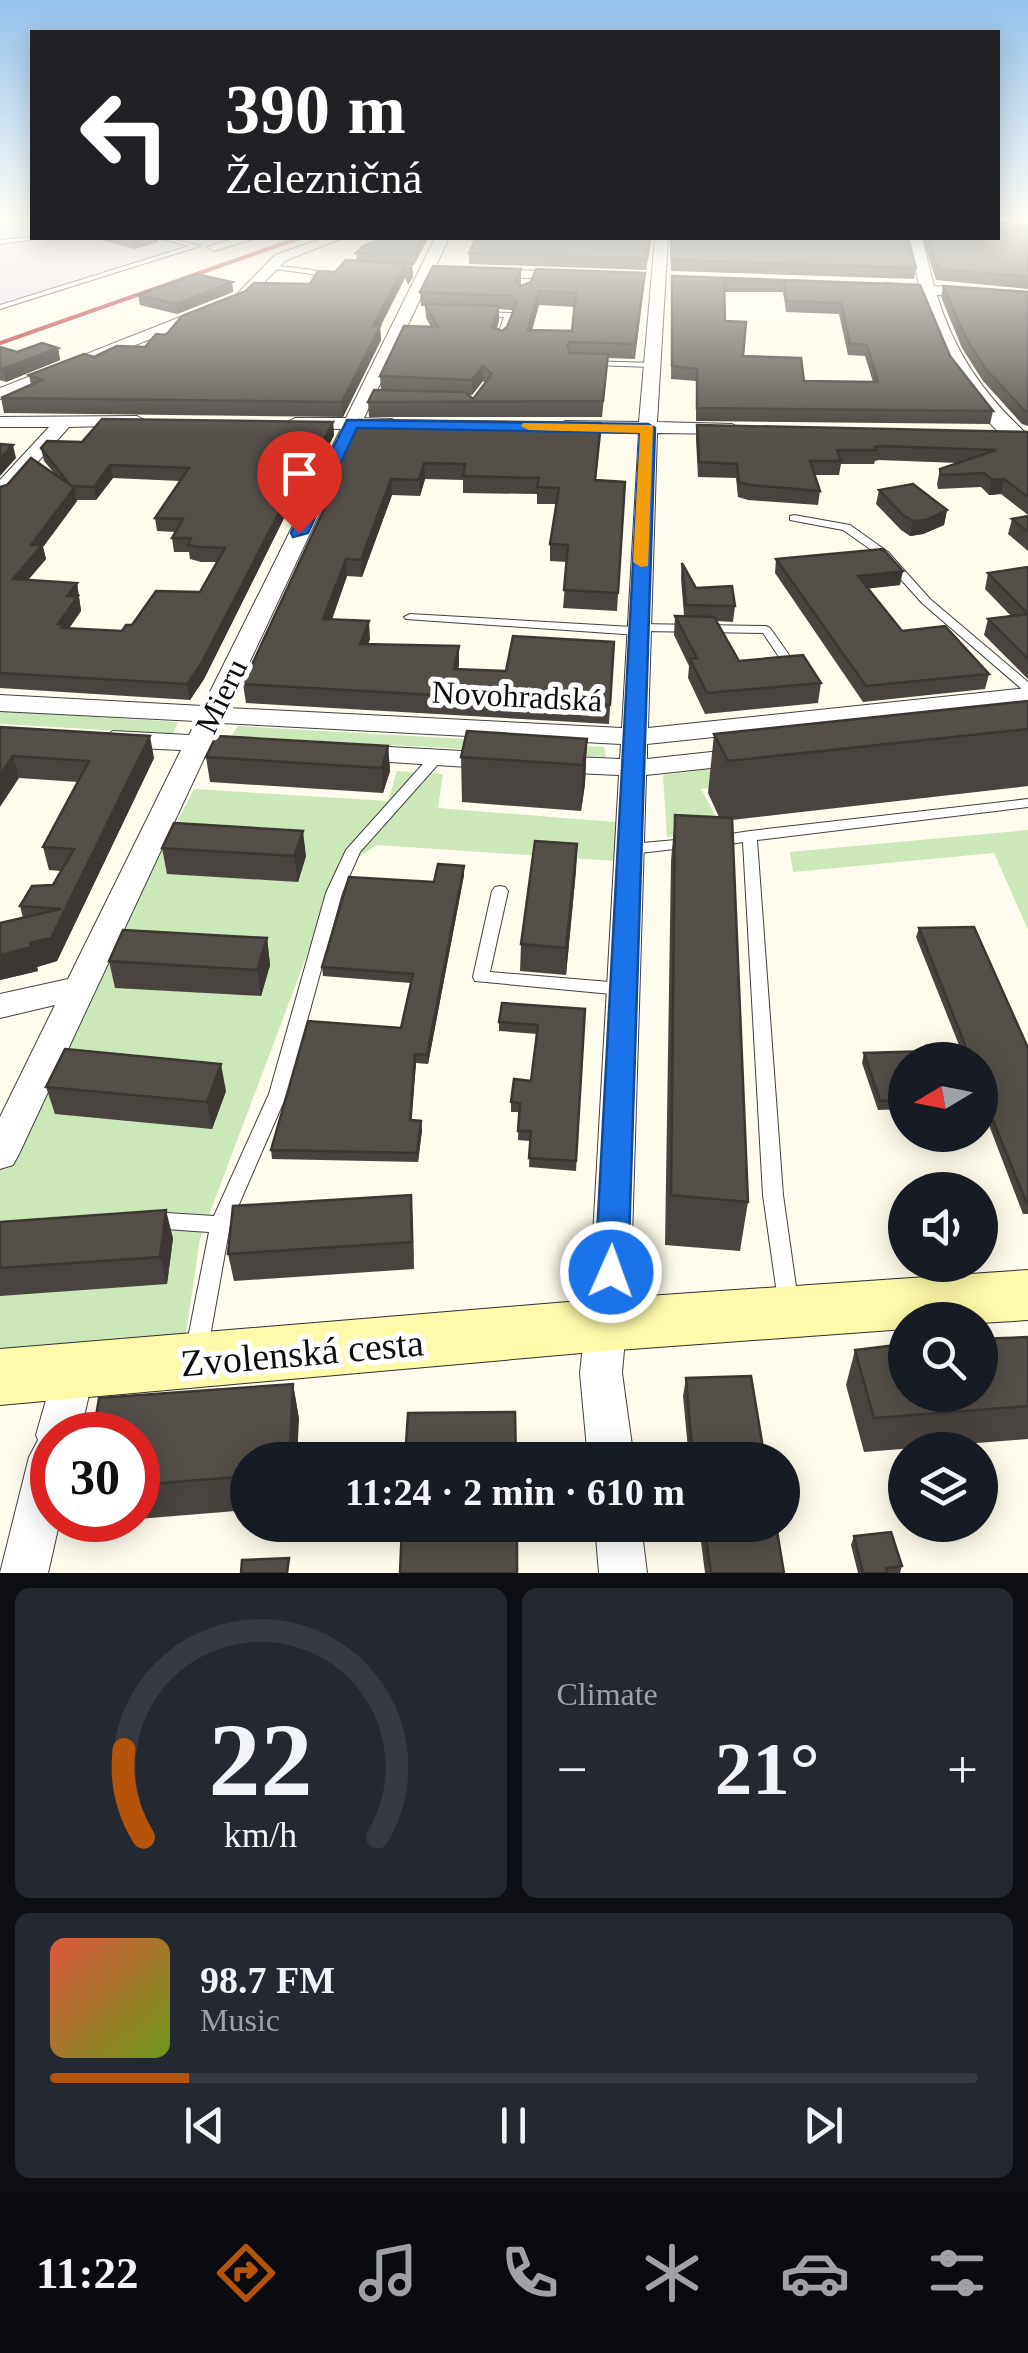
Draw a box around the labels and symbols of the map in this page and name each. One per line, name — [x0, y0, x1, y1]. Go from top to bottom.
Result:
pin — [257, 431, 342, 534]
street label: Mieru — [188, 653, 254, 739]
street label: Novohradská — [431, 674, 603, 718]
north arrow — [888, 1042, 998, 1152]
position arrow — [559, 1220, 663, 1324]
street label: Zvolenská cesta — [179, 1321, 425, 1385]
speed limit sign: 30 — [30, 1412, 160, 1542]

